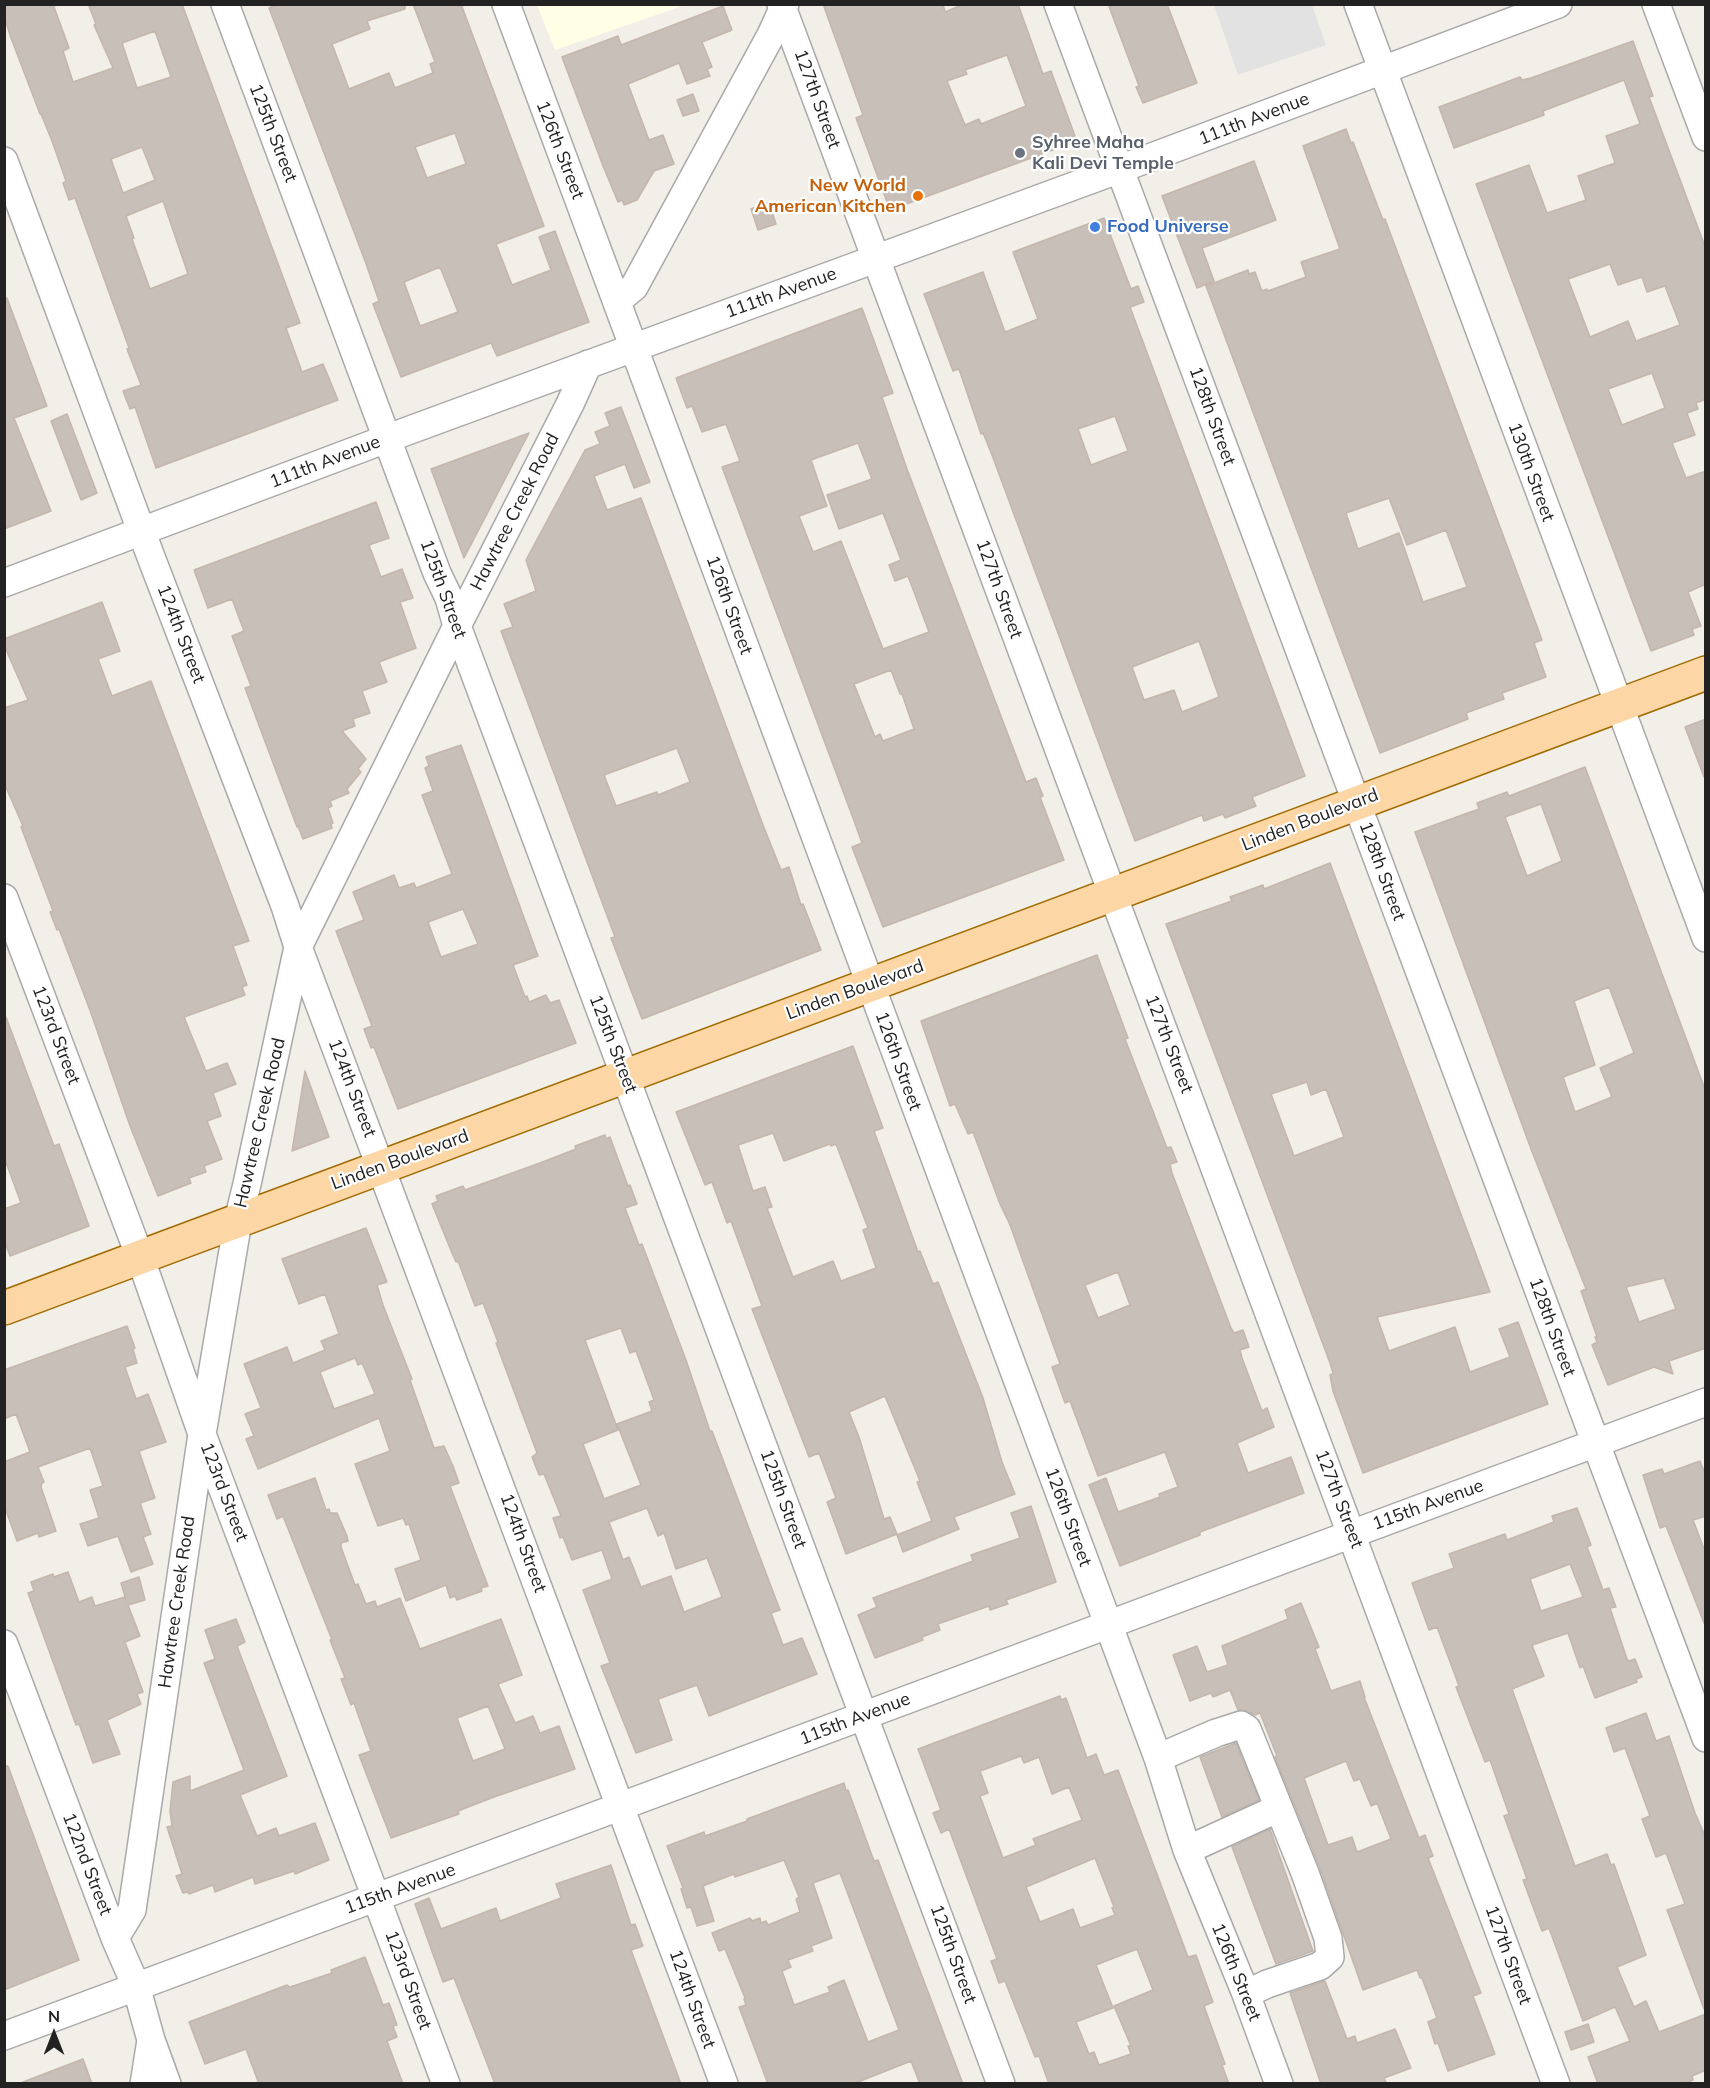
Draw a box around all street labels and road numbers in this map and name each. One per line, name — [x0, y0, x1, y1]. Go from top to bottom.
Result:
street label: 127th Street — [789, 47, 845, 151]
street label: 125th Street — [244, 81, 302, 185]
street label: 111th Avenue — [1196, 88, 1312, 150]
street label: 126th Street — [531, 98, 589, 202]
street label: 111th Avenue — [723, 263, 839, 323]
street label: 128th Street — [1184, 364, 1240, 468]
street label: 130th Street — [1503, 420, 1559, 524]
street label: Hawtree Creek Road — [466, 430, 564, 594]
street label: 111th Avenue — [267, 431, 383, 493]
street label: 125th Street — [415, 537, 471, 641]
street label: 127th Street — [971, 537, 1027, 641]
street label: 126th Street — [701, 553, 757, 657]
street label: 124th Street — [152, 582, 210, 686]
street label: Linden Boulevard — [1239, 784, 1381, 856]
street label: 128th Street — [1354, 819, 1410, 923]
street label: Linden Boulevard — [783, 955, 927, 1025]
street label: 123rd Street — [27, 983, 85, 1087]
street label: 125th Street — [584, 992, 642, 1096]
street label: 127th Street — [1140, 992, 1198, 1096]
street label: 126th Street — [870, 1009, 926, 1113]
street label: Hawtree Creek Road — [230, 1036, 290, 1210]
street label: 124th Street — [323, 1036, 381, 1140]
street label: Linden Boulevard — [328, 1125, 472, 1195]
street label: 128th Street — [1524, 1275, 1580, 1379]
street label: 123rd Street — [195, 1440, 253, 1544]
street label: 125th Street — [755, 1447, 811, 1551]
street label: 127th Street — [1310, 1447, 1368, 1551]
street label: 126th Street — [1040, 1465, 1096, 1569]
street label: 115th Avenue — [1370, 1475, 1486, 1535]
street label: 124th Street — [495, 1491, 551, 1595]
street label: Hawtree Creek Road — [154, 1514, 200, 1690]
street label: 115th Avenue — [797, 1688, 913, 1750]
street label: 122nd Street — [58, 1810, 116, 1918]
street label: 115th Avenue — [342, 1859, 458, 1919]
street label: 125th Street — [925, 1902, 981, 2006]
street label: 127th Street — [1480, 1903, 1536, 2007]
street label: 126th Street — [1207, 1920, 1265, 2024]
street label: 123rd Street — [380, 1927, 436, 2033]
street label: 124th Street — [664, 1947, 720, 2051]

